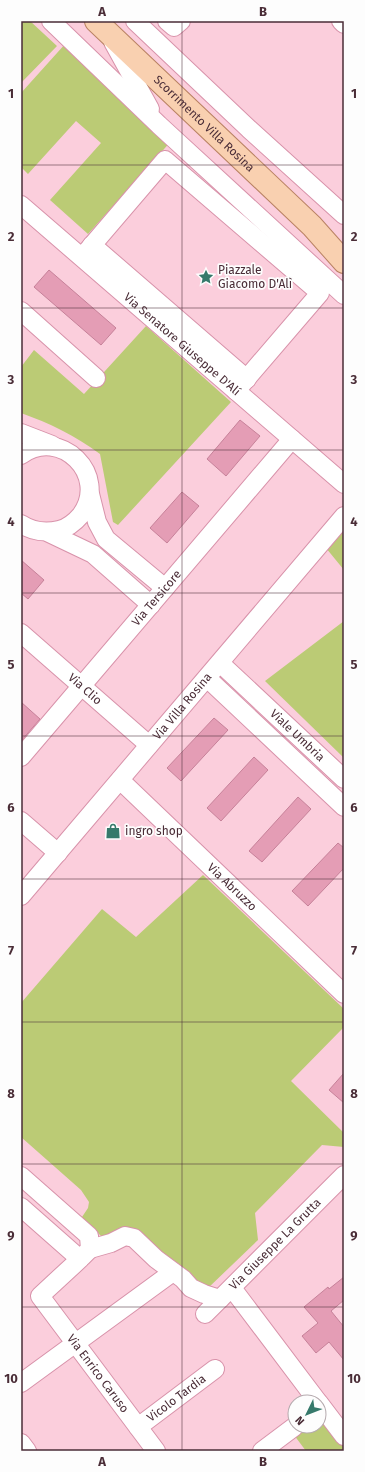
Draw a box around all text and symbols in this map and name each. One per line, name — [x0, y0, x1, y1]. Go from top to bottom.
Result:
text: A — [97, 4, 106, 19]
text: B — [259, 4, 267, 19]
street label: Scorrimento Villa Rosina — [151, 73, 257, 175]
text: 1 — [8, 86, 14, 101]
text: 1 — [351, 86, 357, 101]
text: 2 — [8, 229, 15, 244]
text: 2 — [351, 229, 358, 244]
place label: Piazzale Giacomo D'Alì — [218, 263, 293, 291]
place icon: Piazzale Giacomo D'Alì — [197, 268, 215, 286]
street label: Via Senatore Giuseppe D'Alí — [121, 290, 244, 399]
text: 3 — [7, 372, 15, 387]
text: 3 — [350, 372, 358, 387]
text: 4 — [7, 514, 15, 529]
text: 4 — [350, 514, 358, 529]
street label: Via Tersicore — [129, 567, 184, 629]
text: 5 — [8, 657, 15, 672]
text: 5 — [351, 657, 358, 672]
street label: Via Clio — [65, 670, 105, 708]
street label: Via Villa Rosina — [150, 670, 215, 743]
street label: Viale Umbria — [267, 707, 328, 764]
text: 6 — [7, 800, 15, 815]
text: 6 — [350, 800, 358, 815]
shop icon: ingro shop — [104, 822, 122, 840]
place label: ingro shop — [125, 824, 183, 838]
street label: Via Abruzzo — [205, 860, 260, 914]
text: 7 — [8, 943, 14, 958]
text: 7 — [351, 943, 357, 958]
text: 8 — [7, 1086, 15, 1101]
text: 8 — [350, 1086, 358, 1101]
street label: Via Giuseppe La Grutta — [226, 1195, 324, 1293]
text: 9 — [7, 1228, 15, 1243]
text: 9 — [350, 1228, 358, 1243]
street label: Via Enrico Caruso — [64, 1332, 132, 1415]
text: 10 — [4, 1371, 18, 1386]
text: 10 — [347, 1371, 361, 1386]
street label: Vicolo Tardia — [144, 1372, 208, 1425]
north arrow — [287, 1394, 327, 1434]
text: N — [293, 1413, 307, 1428]
text: A — [97, 1454, 106, 1469]
text: B — [259, 1454, 267, 1469]

